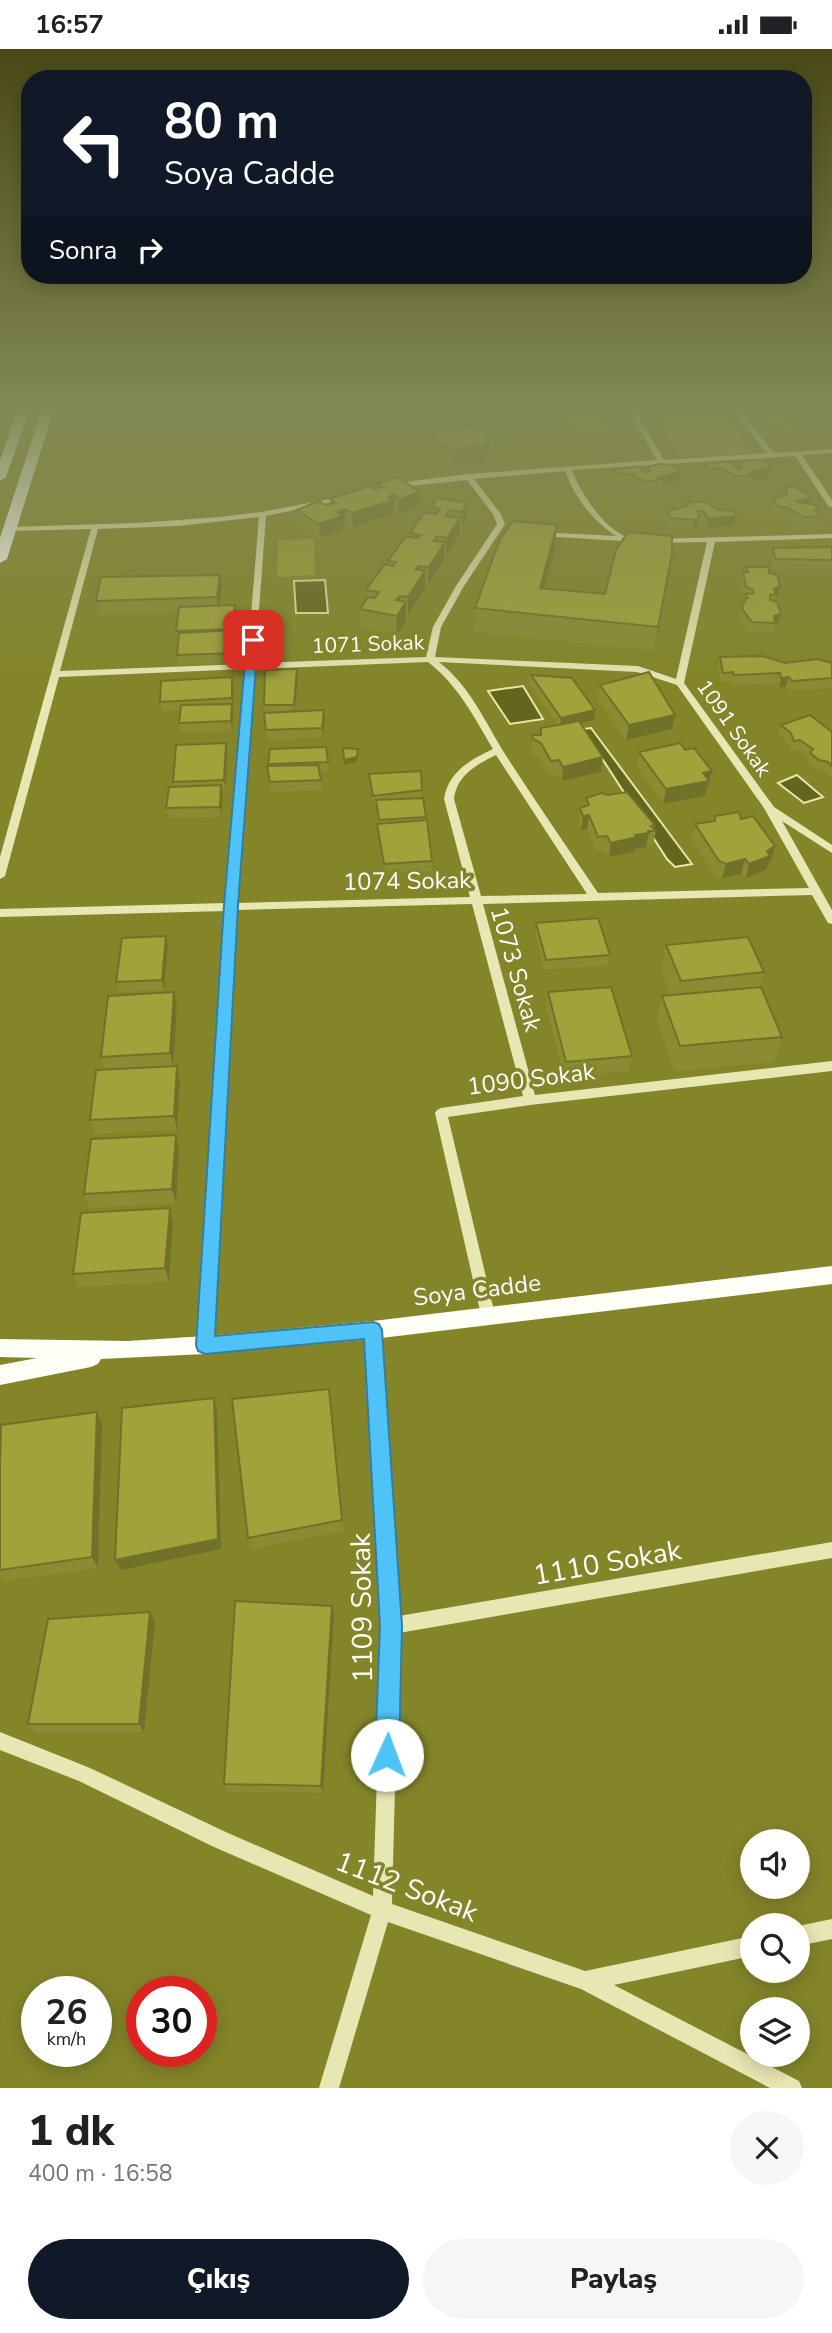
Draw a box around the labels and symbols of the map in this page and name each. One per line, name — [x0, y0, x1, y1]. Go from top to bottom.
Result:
pin — [223, 610, 283, 670]
street label: 1071 Sokak — [311, 628, 425, 660]
street label: 1091 Sokak — [690, 674, 778, 782]
street label: 1074 Sokak — [342, 864, 472, 898]
street label: 1073 Sokak — [483, 903, 549, 1036]
street label: 1090 Sokak — [465, 1055, 598, 1103]
street label: Soya Cadde — [411, 1266, 543, 1314]
street label: 1110 Sokak — [530, 1531, 685, 1595]
street label: 1109 Sokak — [342, 1532, 382, 1683]
position arrow — [350, 1718, 424, 1792]
street label: 1112 Sokak — [330, 1842, 484, 1932]
speed limit sign: 30 — [126, 1976, 217, 2067]

